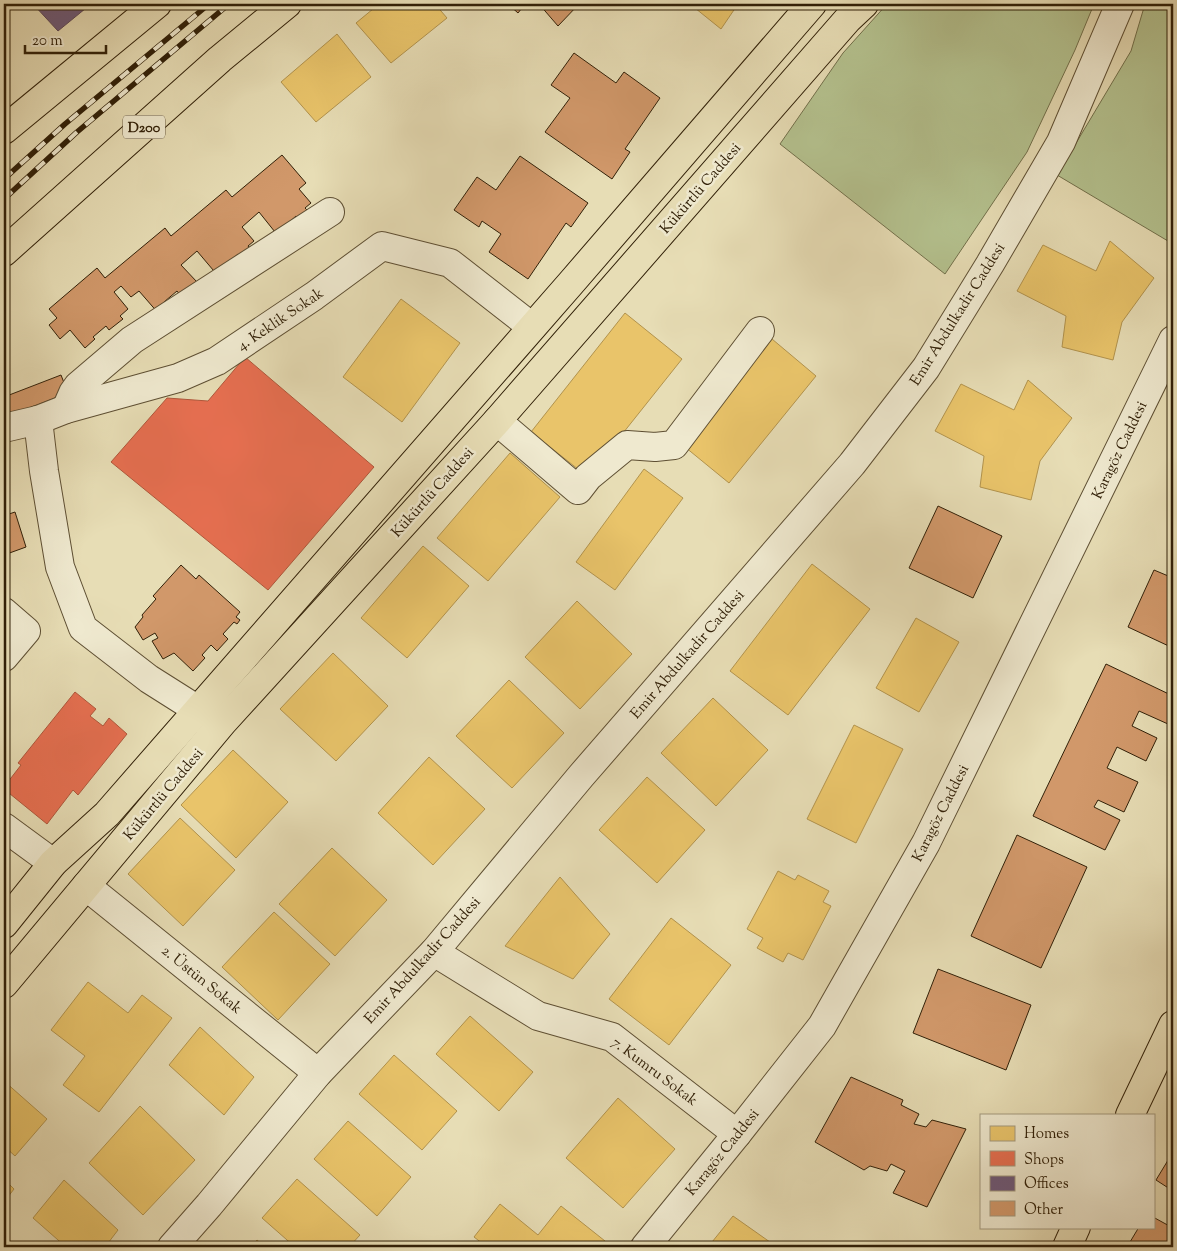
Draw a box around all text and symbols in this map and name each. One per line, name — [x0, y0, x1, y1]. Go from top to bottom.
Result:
scale bar — [25, 22, 106, 54]
text: 20 m — [32, 31, 63, 52]
road number: D200 — [123, 115, 165, 138]
street label: Kükürtlü Caddesi — [656, 139, 747, 239]
street label: Emir Abdulkadir Caddesi — [906, 239, 1011, 390]
street label: 4. Keklik Sokak — [234, 284, 328, 357]
street label: Karagöz Caddesi — [1088, 398, 1153, 503]
street label: Kükürtlü Caddesi — [387, 443, 479, 543]
street label: Emir Abdulkadir Caddesi — [626, 586, 750, 724]
street label: Kükürtlü Caddesi — [119, 744, 209, 846]
street label: Karagöz Caddesi — [908, 761, 975, 866]
street label: Emir Abdulkadir Caddesi — [360, 893, 486, 1029]
street label: 2. Üstün Sokak — [156, 940, 246, 1019]
street label: 7. Kumru Sokak — [607, 1033, 701, 1112]
street label: Karagöz Caddesi — [681, 1105, 765, 1201]
legend — [980, 1114, 1154, 1228]
text: Homes — [1024, 1124, 1069, 1145]
text: Shops — [1024, 1150, 1064, 1171]
text: Offices — [1024, 1174, 1069, 1195]
text: Other — [1024, 1200, 1064, 1221]

